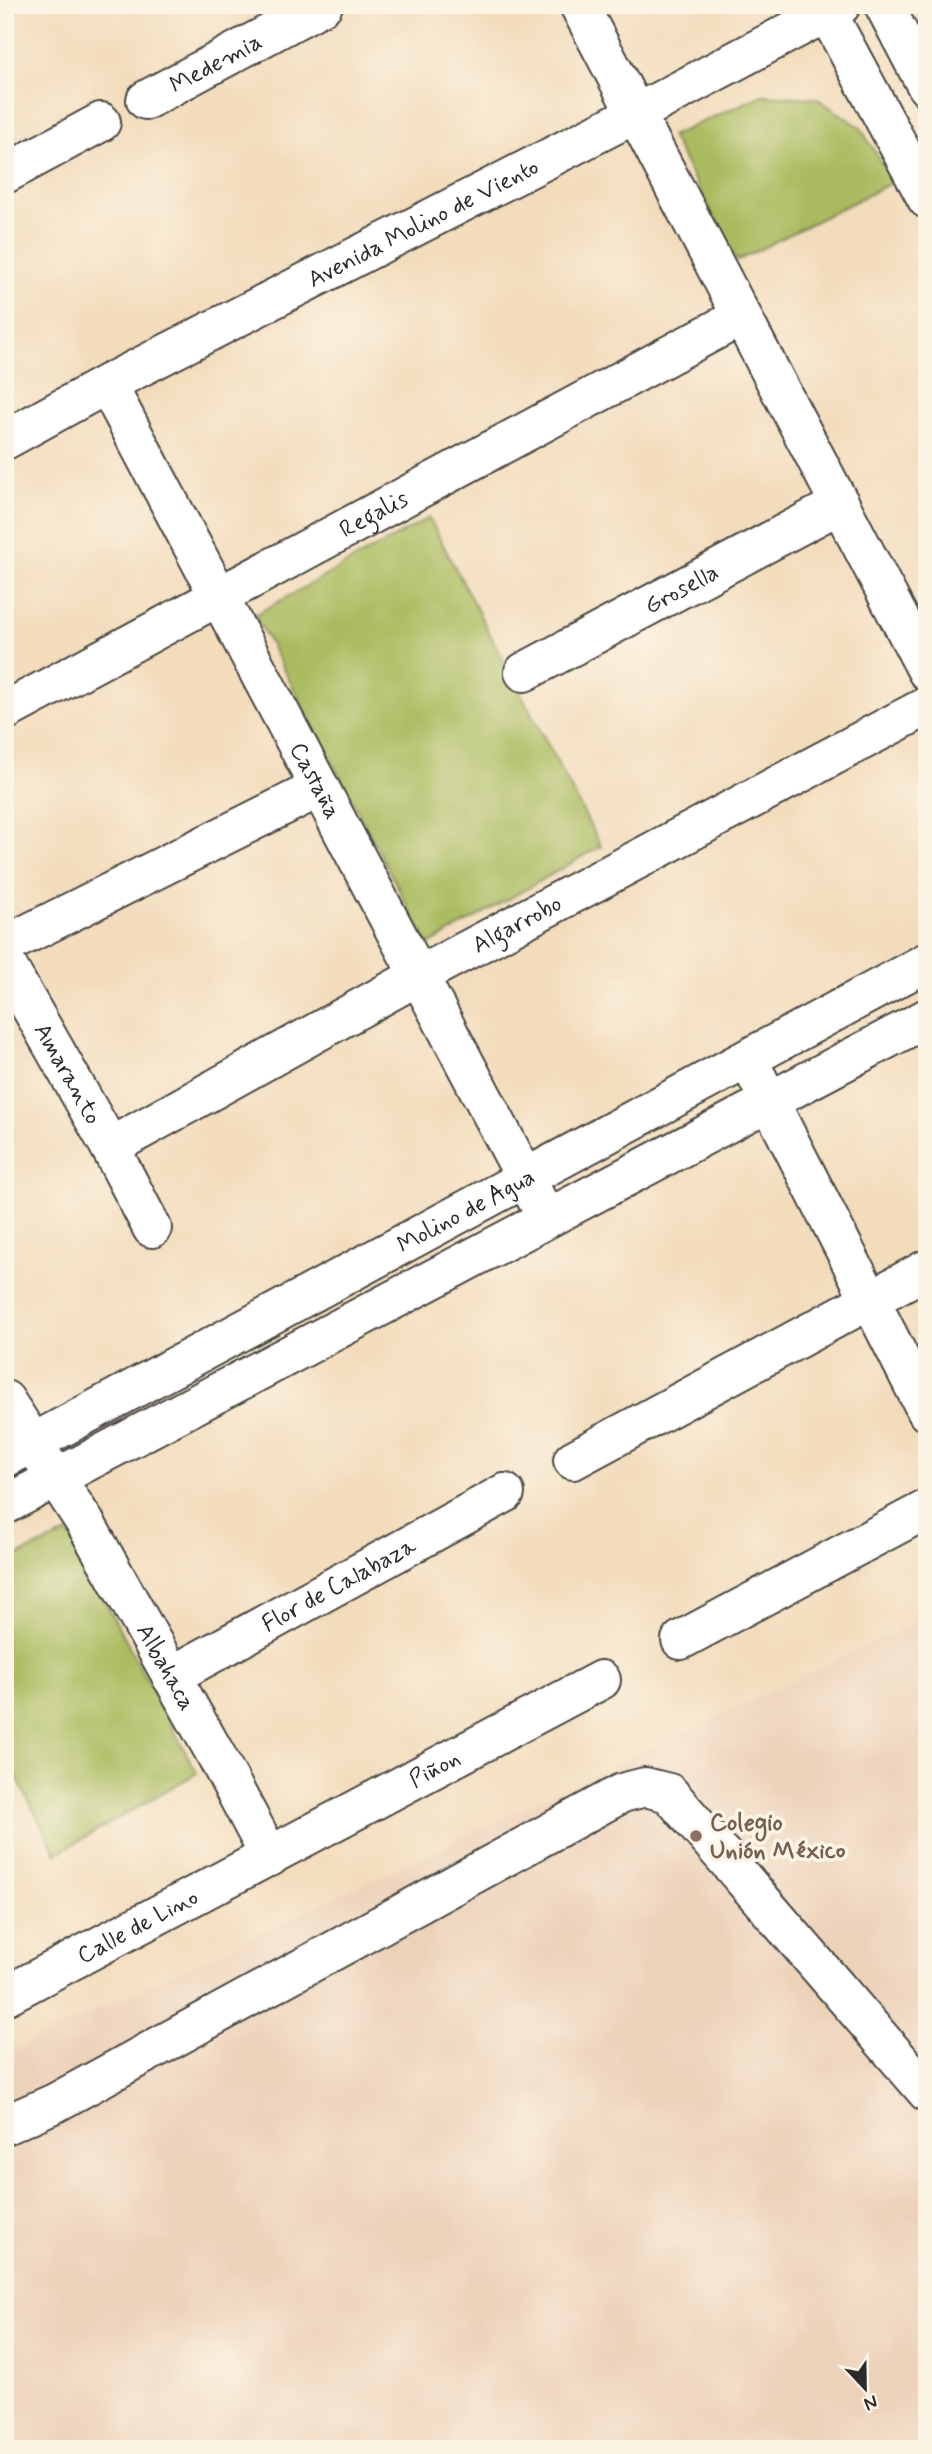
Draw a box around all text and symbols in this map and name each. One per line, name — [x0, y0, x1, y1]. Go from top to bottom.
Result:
street label: Medemia — [165, 27, 268, 101]
street label: Avenida Molino de Viento — [303, 152, 544, 296]
street label: Regalis — [334, 484, 414, 546]
street label: Grosella — [639, 557, 724, 622]
street label: Castaña — [282, 737, 348, 825]
street label: Algarrobo — [467, 889, 568, 961]
street label: Amaranto — [26, 1018, 108, 1130]
street label: Molino de Agua — [392, 1162, 541, 1261]
street label: Flor de Calabaza — [257, 1530, 422, 1640]
street label: Albahaca — [128, 1619, 202, 1717]
street label: Piñon — [404, 1743, 466, 1796]
place label: Colegio Unión México — [710, 1808, 846, 1867]
marker: Colegio Unión México — [688, 1828, 704, 1844]
street label: Calle de Lino — [72, 1882, 204, 1972]
north arrow — [830, 2352, 900, 2422]
text: N — [860, 2388, 881, 2416]

